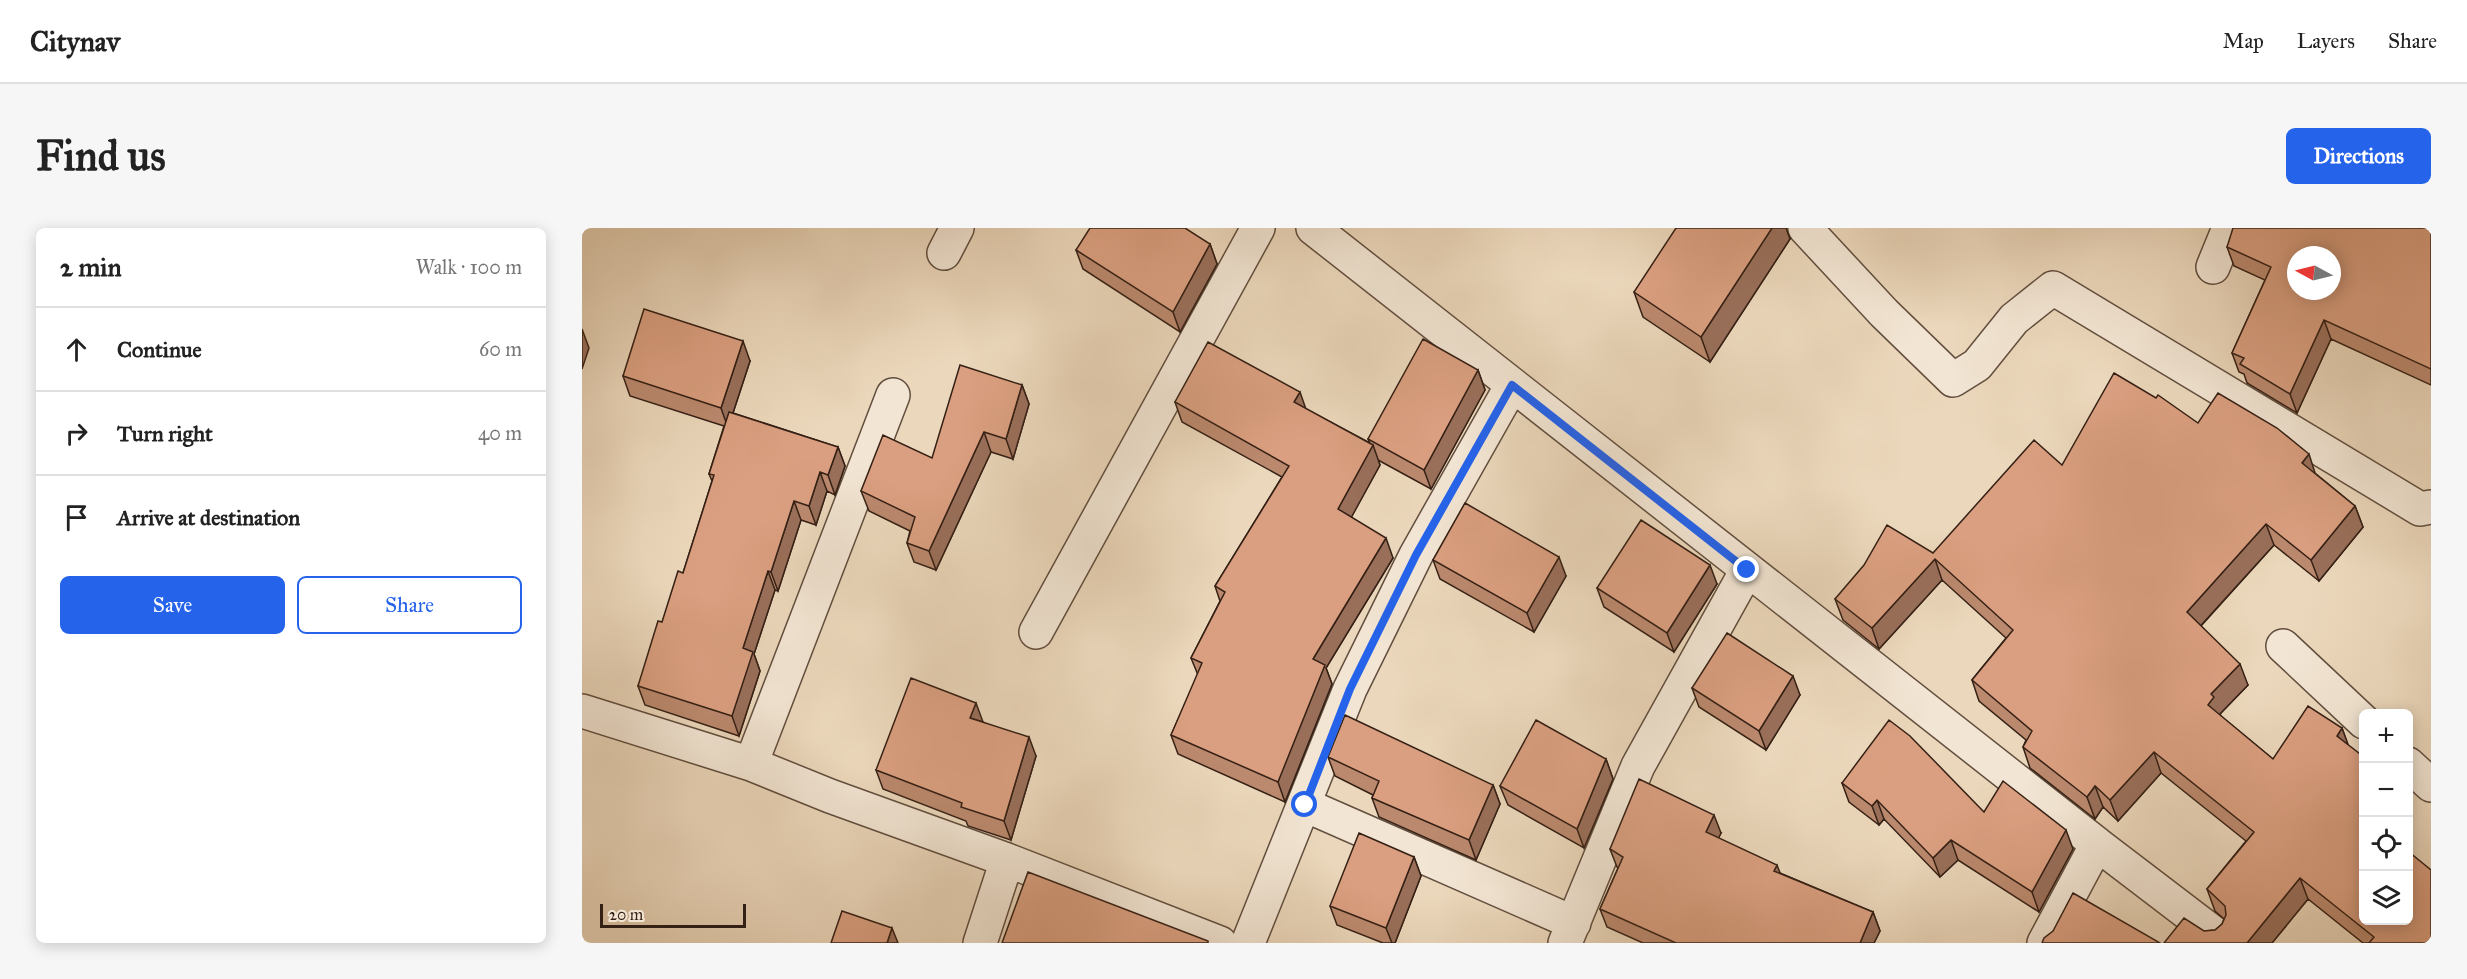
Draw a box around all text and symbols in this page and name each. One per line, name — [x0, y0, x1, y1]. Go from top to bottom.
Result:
text: Citynav — [30, 24, 120, 59]
text: Map — [2223, 28, 2264, 54]
text: Layers — [2297, 28, 2355, 54]
text: Share — [2388, 28, 2437, 54]
button: Directions — [2286, 128, 2431, 184]
text: Find us — [36, 130, 166, 182]
north arrow — [2287, 246, 2341, 300]
text: 2 min — [60, 251, 121, 283]
text: Walk · 100 m — [416, 255, 522, 279]
icon: ahead — [60, 333, 93, 366]
text: Continue — [117, 336, 202, 363]
text: 60 m — [479, 337, 522, 361]
icon: right — [60, 417, 93, 450]
text: Turn right — [117, 420, 213, 447]
text: 40 m — [478, 421, 522, 445]
icon: arrive — [60, 501, 93, 534]
text: Arrive at destination — [117, 504, 300, 531]
route end — [1733, 556, 1759, 582]
button: Save — [60, 576, 285, 634]
button: Share — [297, 576, 522, 634]
map controls — [2359, 709, 2413, 925]
button: + — [2359, 709, 2413, 763]
button: − — [2359, 763, 2413, 817]
route start — [1291, 791, 1317, 817]
button: locate — [2359, 817, 2413, 871]
button: layers — [2359, 871, 2413, 925]
scale bar — [600, 901, 746, 928]
text: 20 m — [609, 905, 643, 924]

